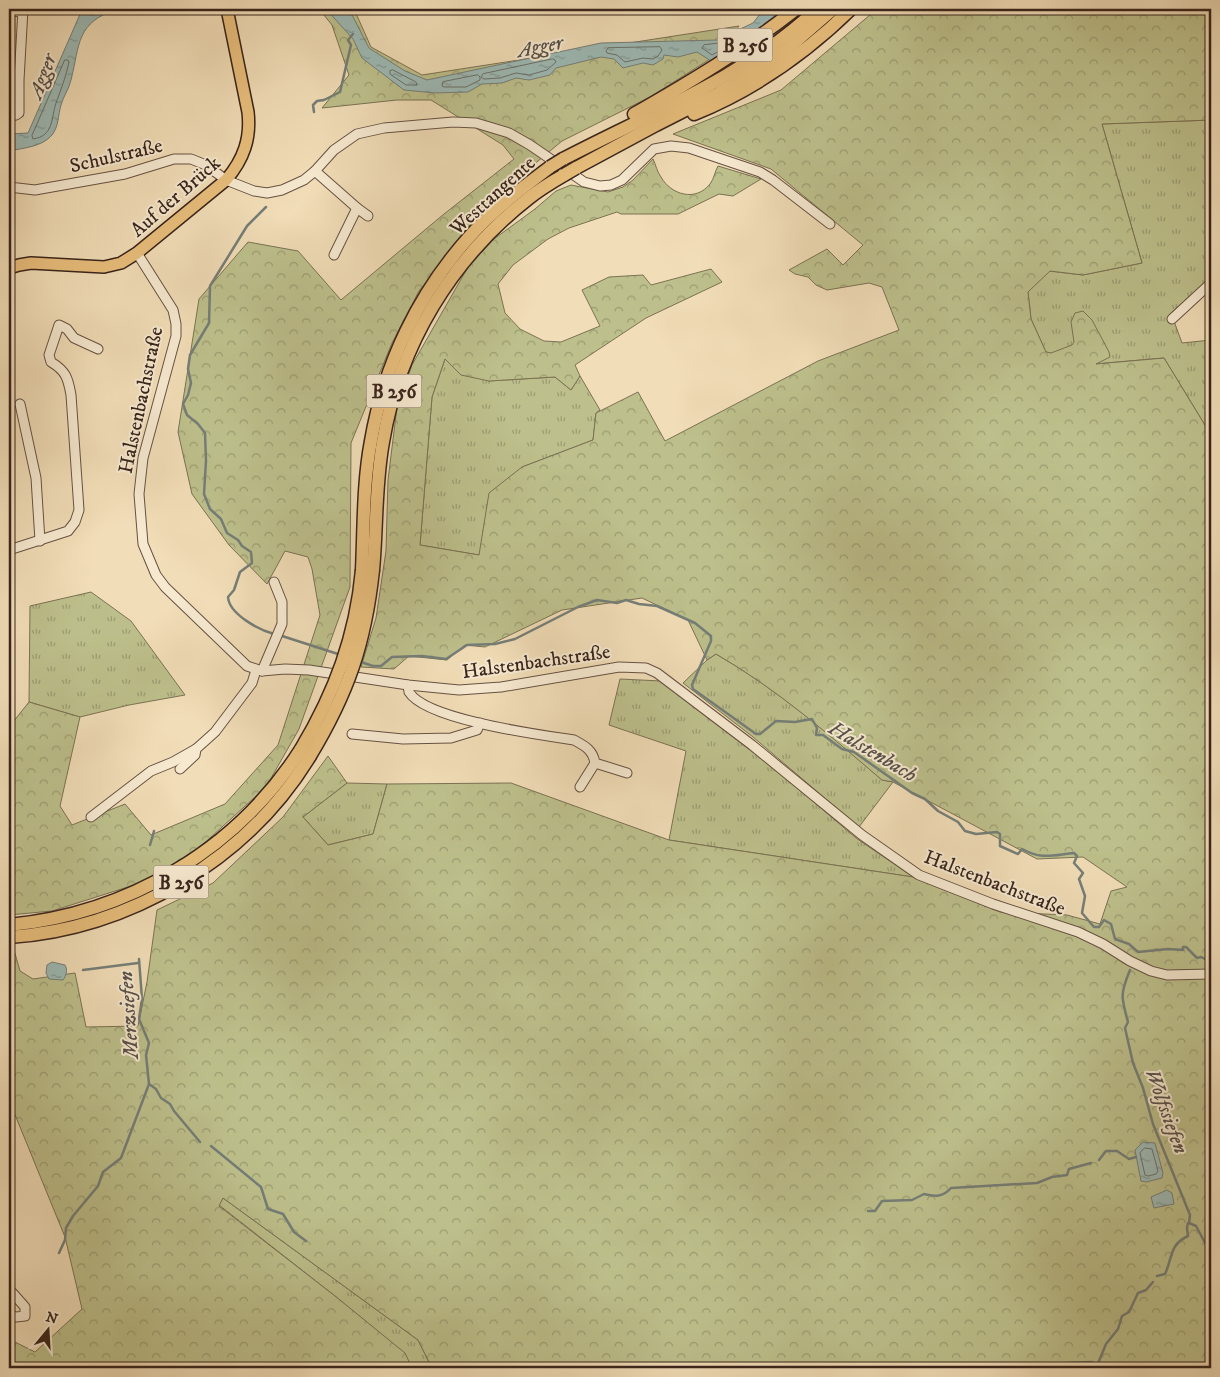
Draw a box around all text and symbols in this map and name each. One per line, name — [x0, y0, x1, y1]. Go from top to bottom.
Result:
road number: B 256 — [718, 28, 772, 62]
water label: Agger — [513, 30, 567, 64]
water label: Agger — [22, 49, 63, 104]
street label: Schulstraße — [67, 134, 165, 179]
street label: Auf der Brück — [126, 151, 226, 243]
street label: Westtangente — [444, 151, 541, 242]
street label: Halstenbachstraße — [114, 325, 169, 476]
road number: B 256 — [366, 374, 422, 408]
street label: Halstenbachstraße — [460, 640, 612, 685]
water label: Halstenbach — [823, 715, 921, 788]
street label: Halstenbachstraße — [920, 845, 1069, 922]
road number: B 256 — [154, 866, 208, 899]
water label: Merzsiefen — [113, 970, 145, 1062]
water label: Wolfssiefen — [1139, 1065, 1194, 1158]
north arrow — [22, 1304, 72, 1354]
text: N — [43, 1308, 60, 1329]

